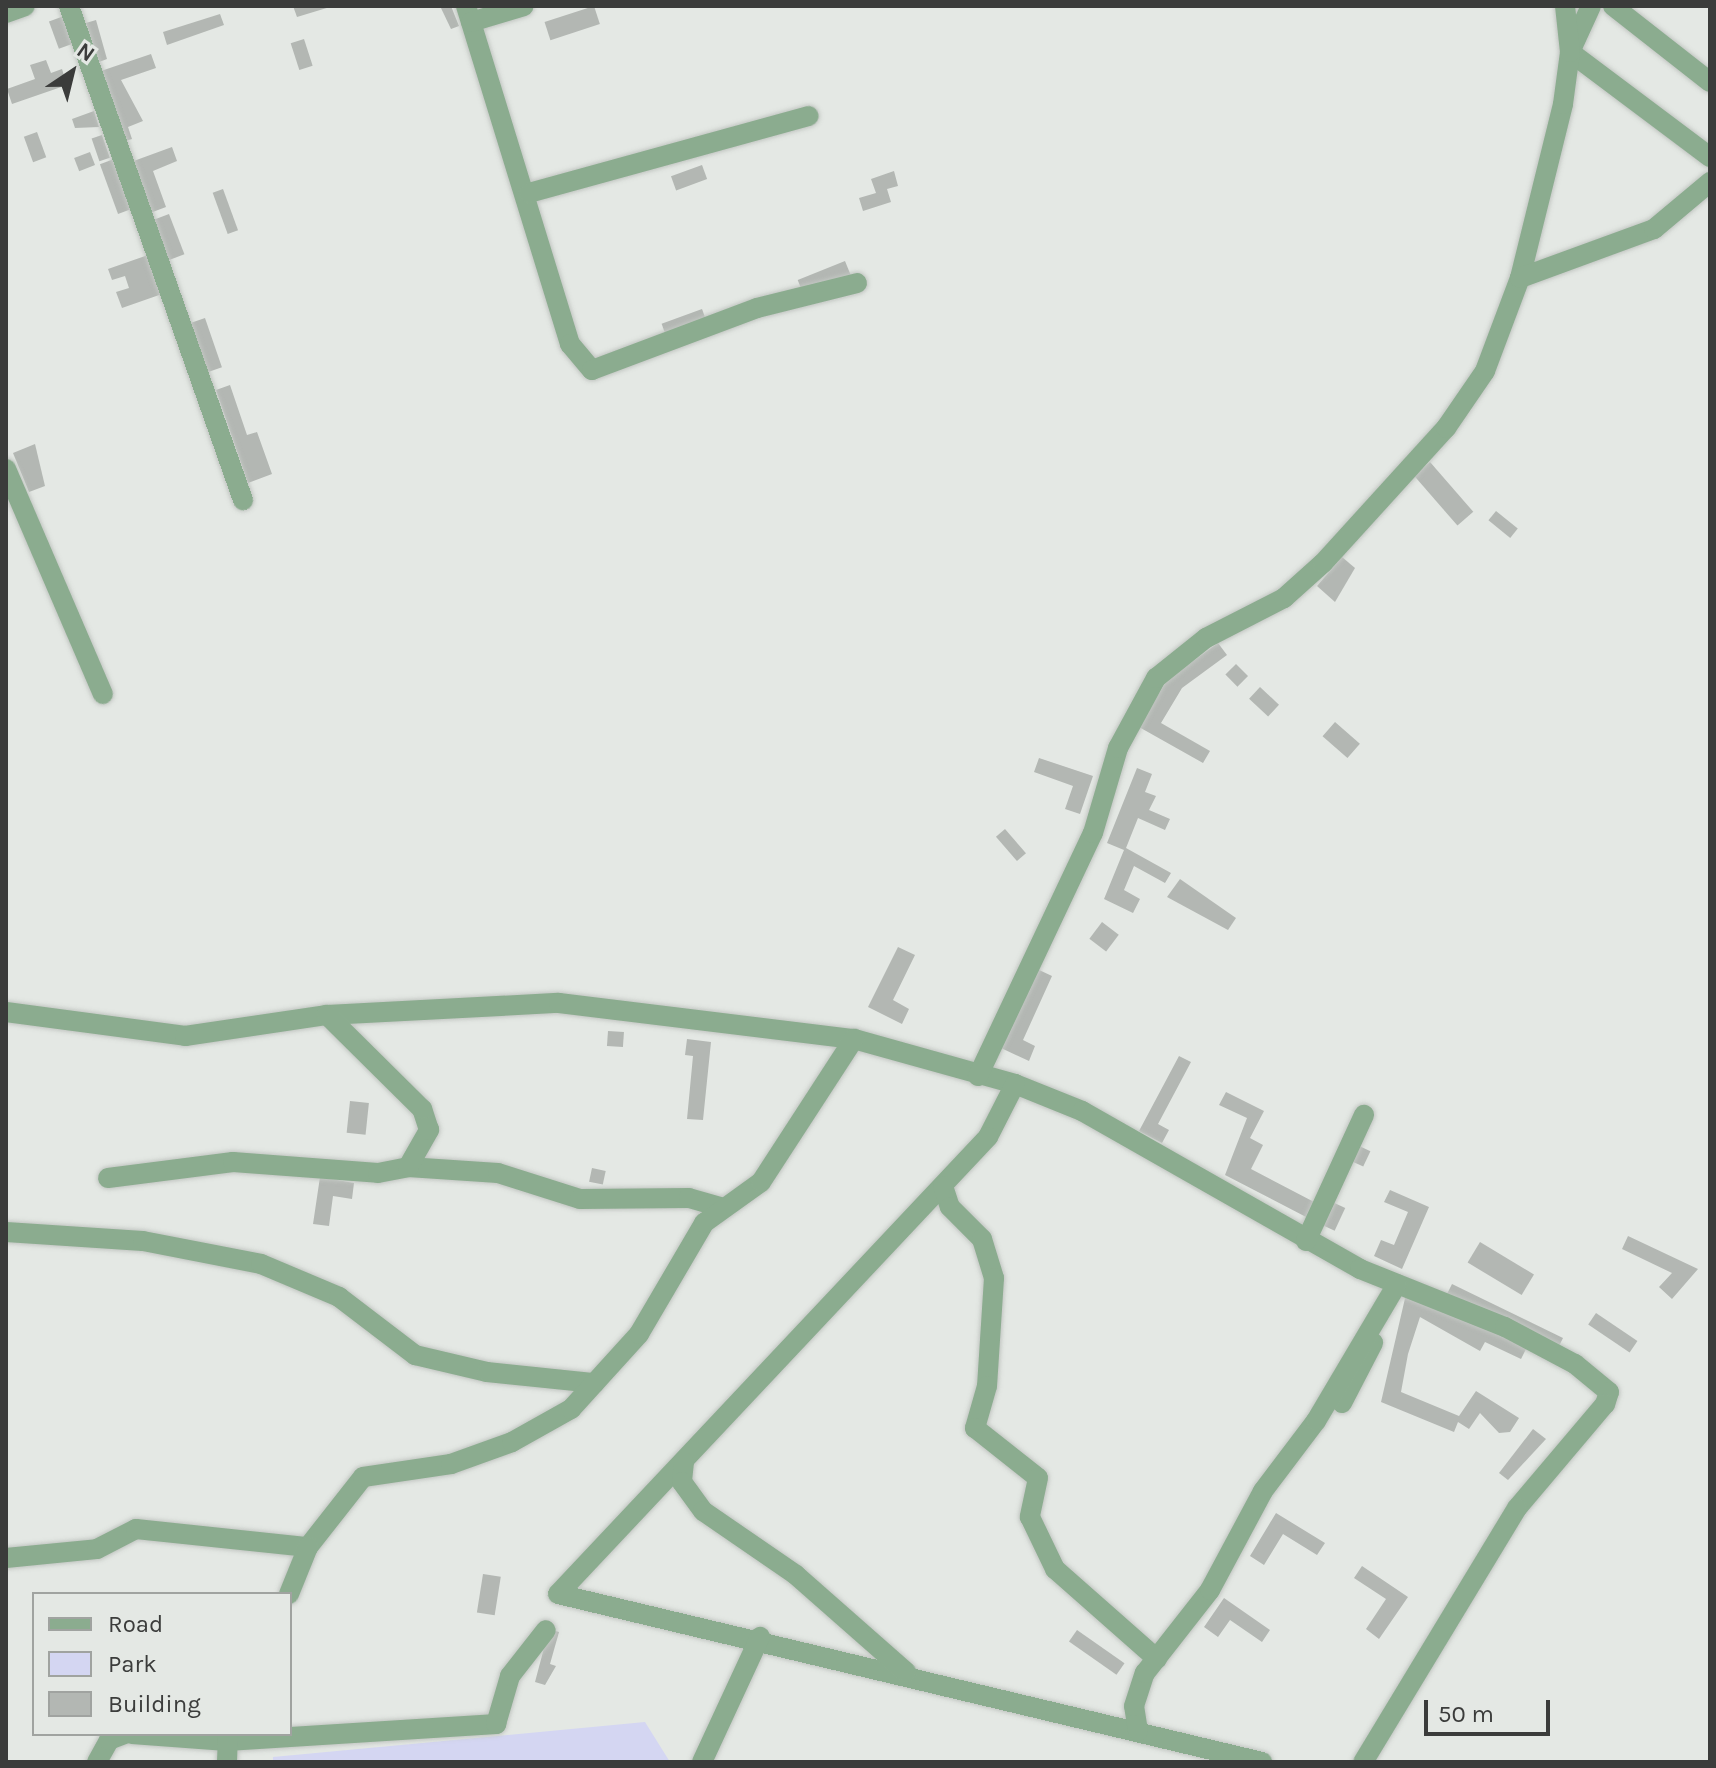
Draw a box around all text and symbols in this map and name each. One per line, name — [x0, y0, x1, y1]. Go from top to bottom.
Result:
north arrow — [32, 32, 112, 112]
text: N — [72, 37, 100, 68]
legend — [32, 1592, 292, 1736]
text: Road — [108, 1610, 163, 1638]
text: Park — [108, 1650, 157, 1678]
scale bar — [1428, 1684, 1554, 1734]
text: Building — [108, 1690, 201, 1718]
text: 50 m — [1438, 1700, 1494, 1728]

